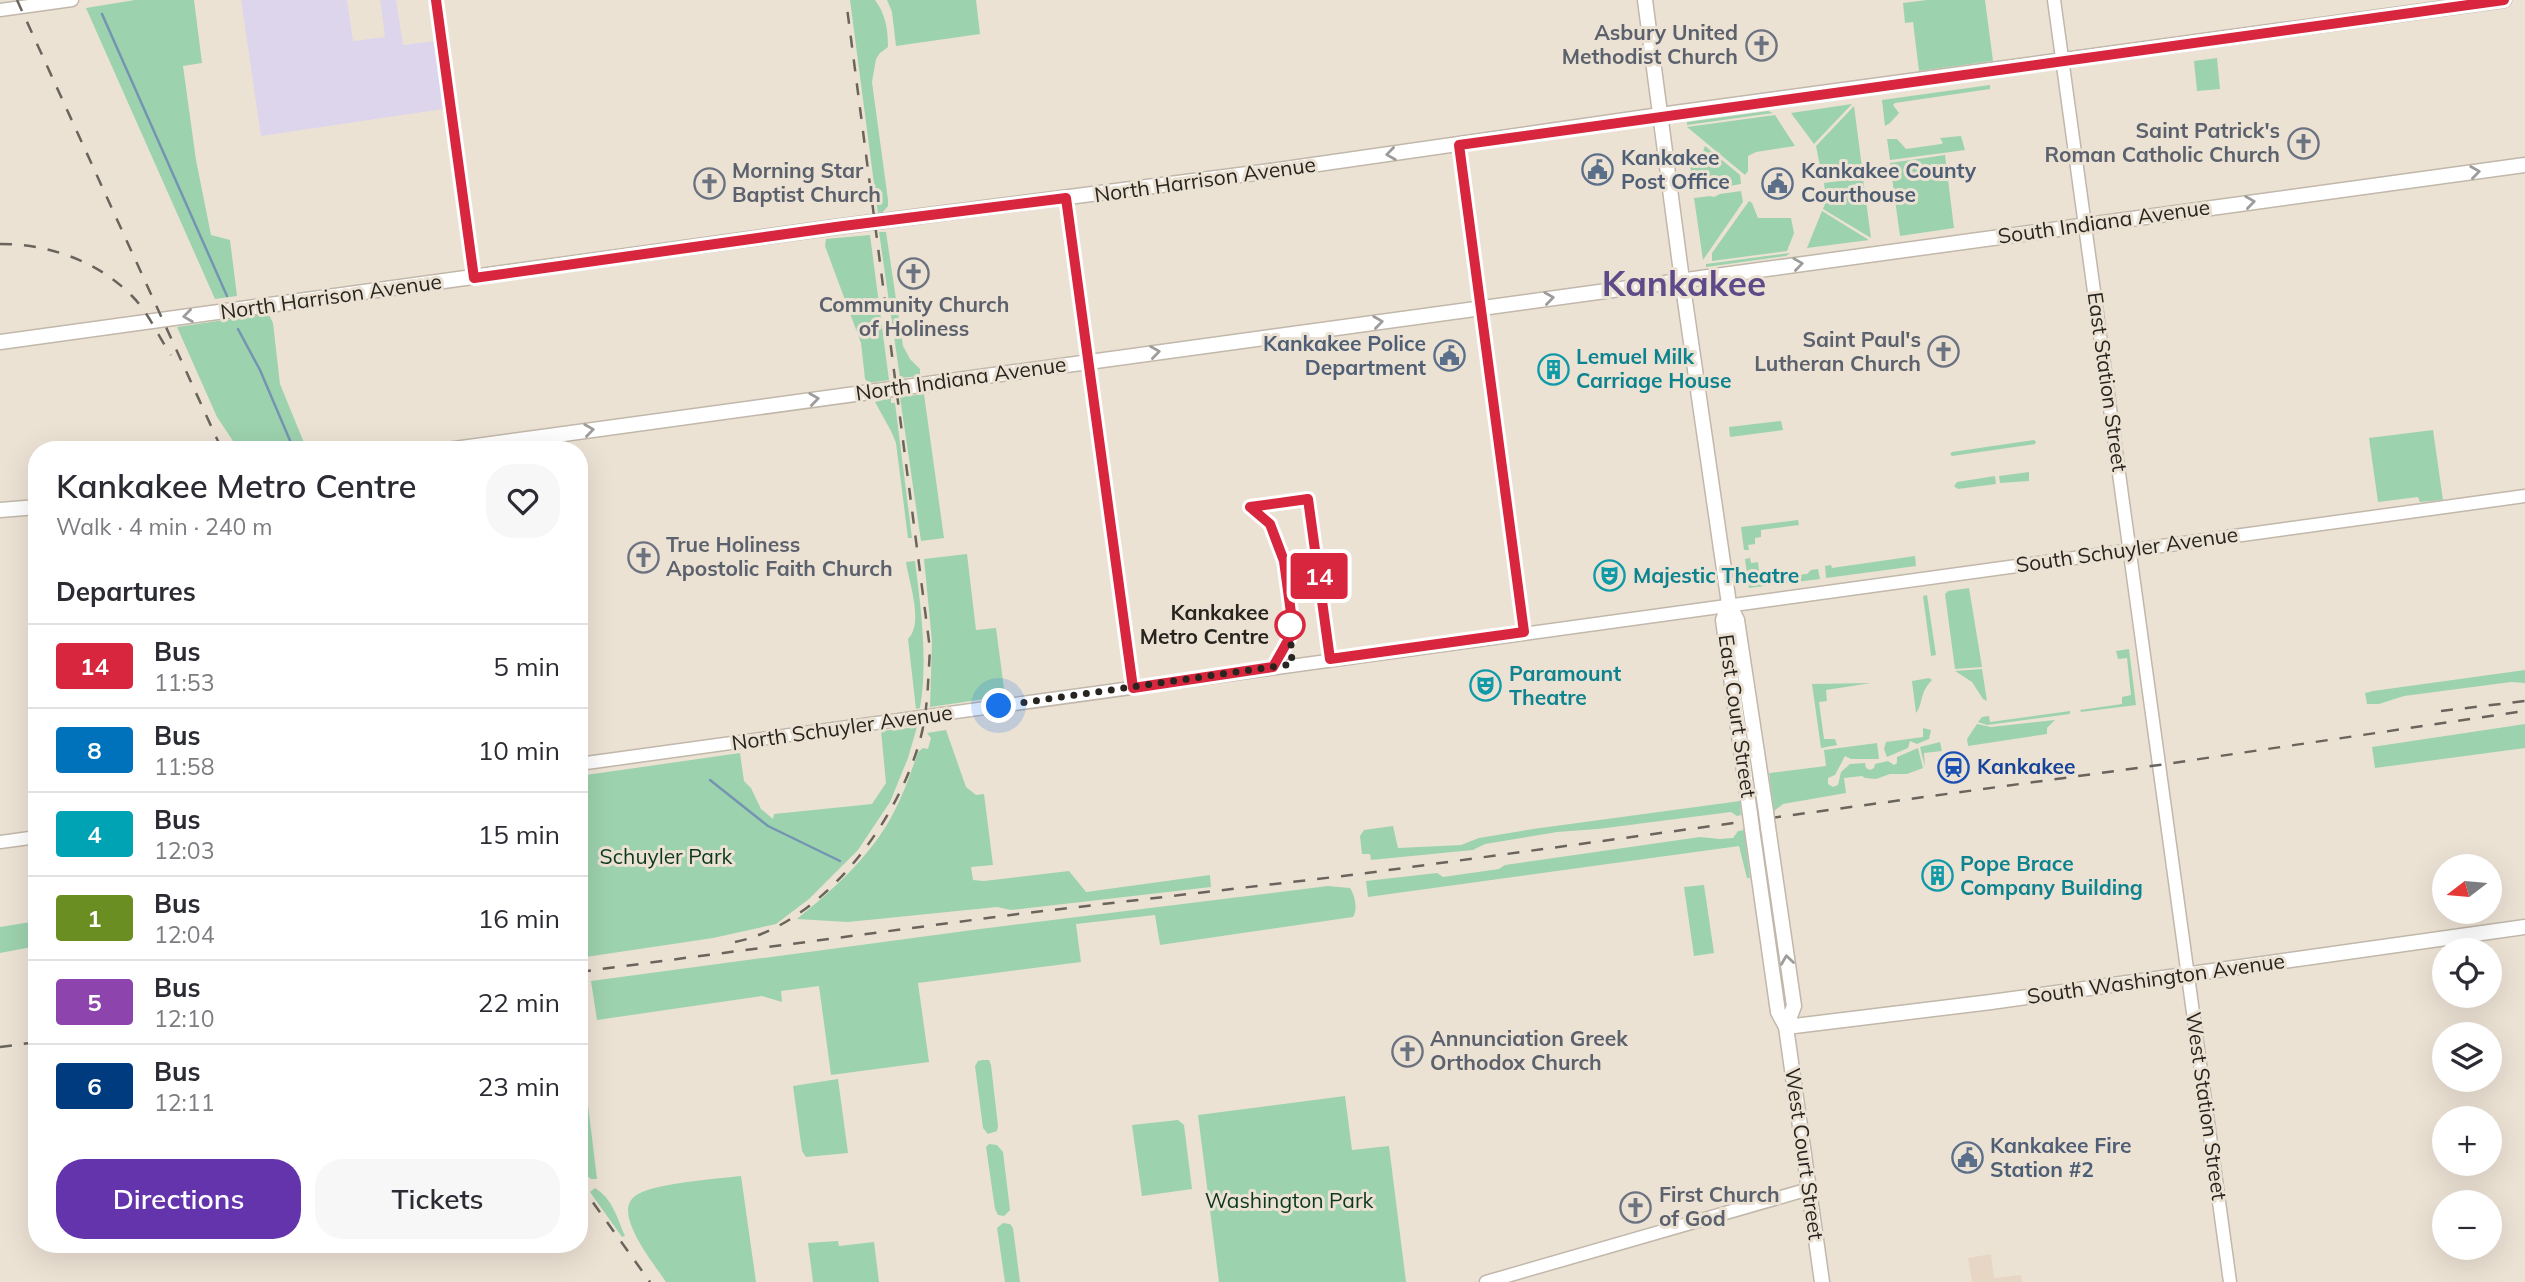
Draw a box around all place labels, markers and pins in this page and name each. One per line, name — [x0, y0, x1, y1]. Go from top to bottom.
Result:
place label: Asbury United Methodist Church — [1562, 19, 1738, 69]
church icon: Asbury United Methodist Church — [1744, 28, 1778, 62]
place label: Saint Patrick's Roman Catholic Church — [2045, 117, 2280, 167]
church icon: Saint Patrick's Roman Catholic Church — [2286, 126, 2320, 160]
place label: Kankakee Post Office — [1621, 144, 1730, 194]
public building icon: Kankakee Post Office — [1581, 153, 1615, 187]
place label: Morning Star Baptist Church — [732, 157, 881, 207]
place label: Kankakee County Courthouse — [1801, 157, 1977, 207]
church icon: Morning Star Baptist Church — [692, 166, 726, 200]
public building icon: Kankakee County Courthouse — [1761, 166, 1795, 200]
church icon: Community Church of Holiness — [897, 256, 931, 290]
place label: Community Church of Holiness — [819, 291, 1009, 341]
place label: Saint Paul's Lutheran Church — [1754, 326, 1921, 376]
place label: Kankakee Police Department — [1263, 330, 1426, 380]
church icon: Saint Paul's Lutheran Church — [1927, 335, 1961, 369]
public building icon: Kankakee Police Department — [1432, 339, 1466, 373]
place label: Lemuel Milk Carriage House — [1576, 343, 1732, 393]
building icon: Lemuel Milk Carriage House — [1536, 352, 1570, 386]
place label: True Holiness Apostolic Faith Church — [666, 531, 893, 581]
church icon: True Holiness Apostolic Faith Church — [626, 540, 660, 574]
theatre icon: Majestic Theatre — [1593, 559, 1627, 593]
place label: Majestic Theatre — [1633, 562, 1799, 588]
place label: Kankakee Metro Centre — [1140, 599, 1269, 649]
marker: Kankakee Metro Centre — [1275, 610, 1305, 640]
place label: Paramount Theatre — [1509, 660, 1621, 710]
theatre icon: Paramount Theatre — [1469, 669, 1503, 703]
station icon: Kankakee — [1937, 750, 1971, 784]
place label: Kankakee — [1977, 753, 2076, 779]
place label: Pope Brace Company Building — [1960, 850, 2143, 900]
building icon: Pope Brace Company Building — [1920, 859, 1954, 893]
place label: Annunciation Greek Orthodox Church — [1430, 1025, 1628, 1075]
church icon: Annunciation Greek Orthodox Church — [1390, 1034, 1424, 1068]
place label: Kankakee Fire Station #2 — [1990, 1132, 2131, 1182]
public building icon: Kankakee Fire Station #2 — [1950, 1141, 1984, 1175]
place label: First Church of God — [1659, 1181, 1780, 1231]
church icon: First Church of God — [1619, 1190, 1653, 1224]

